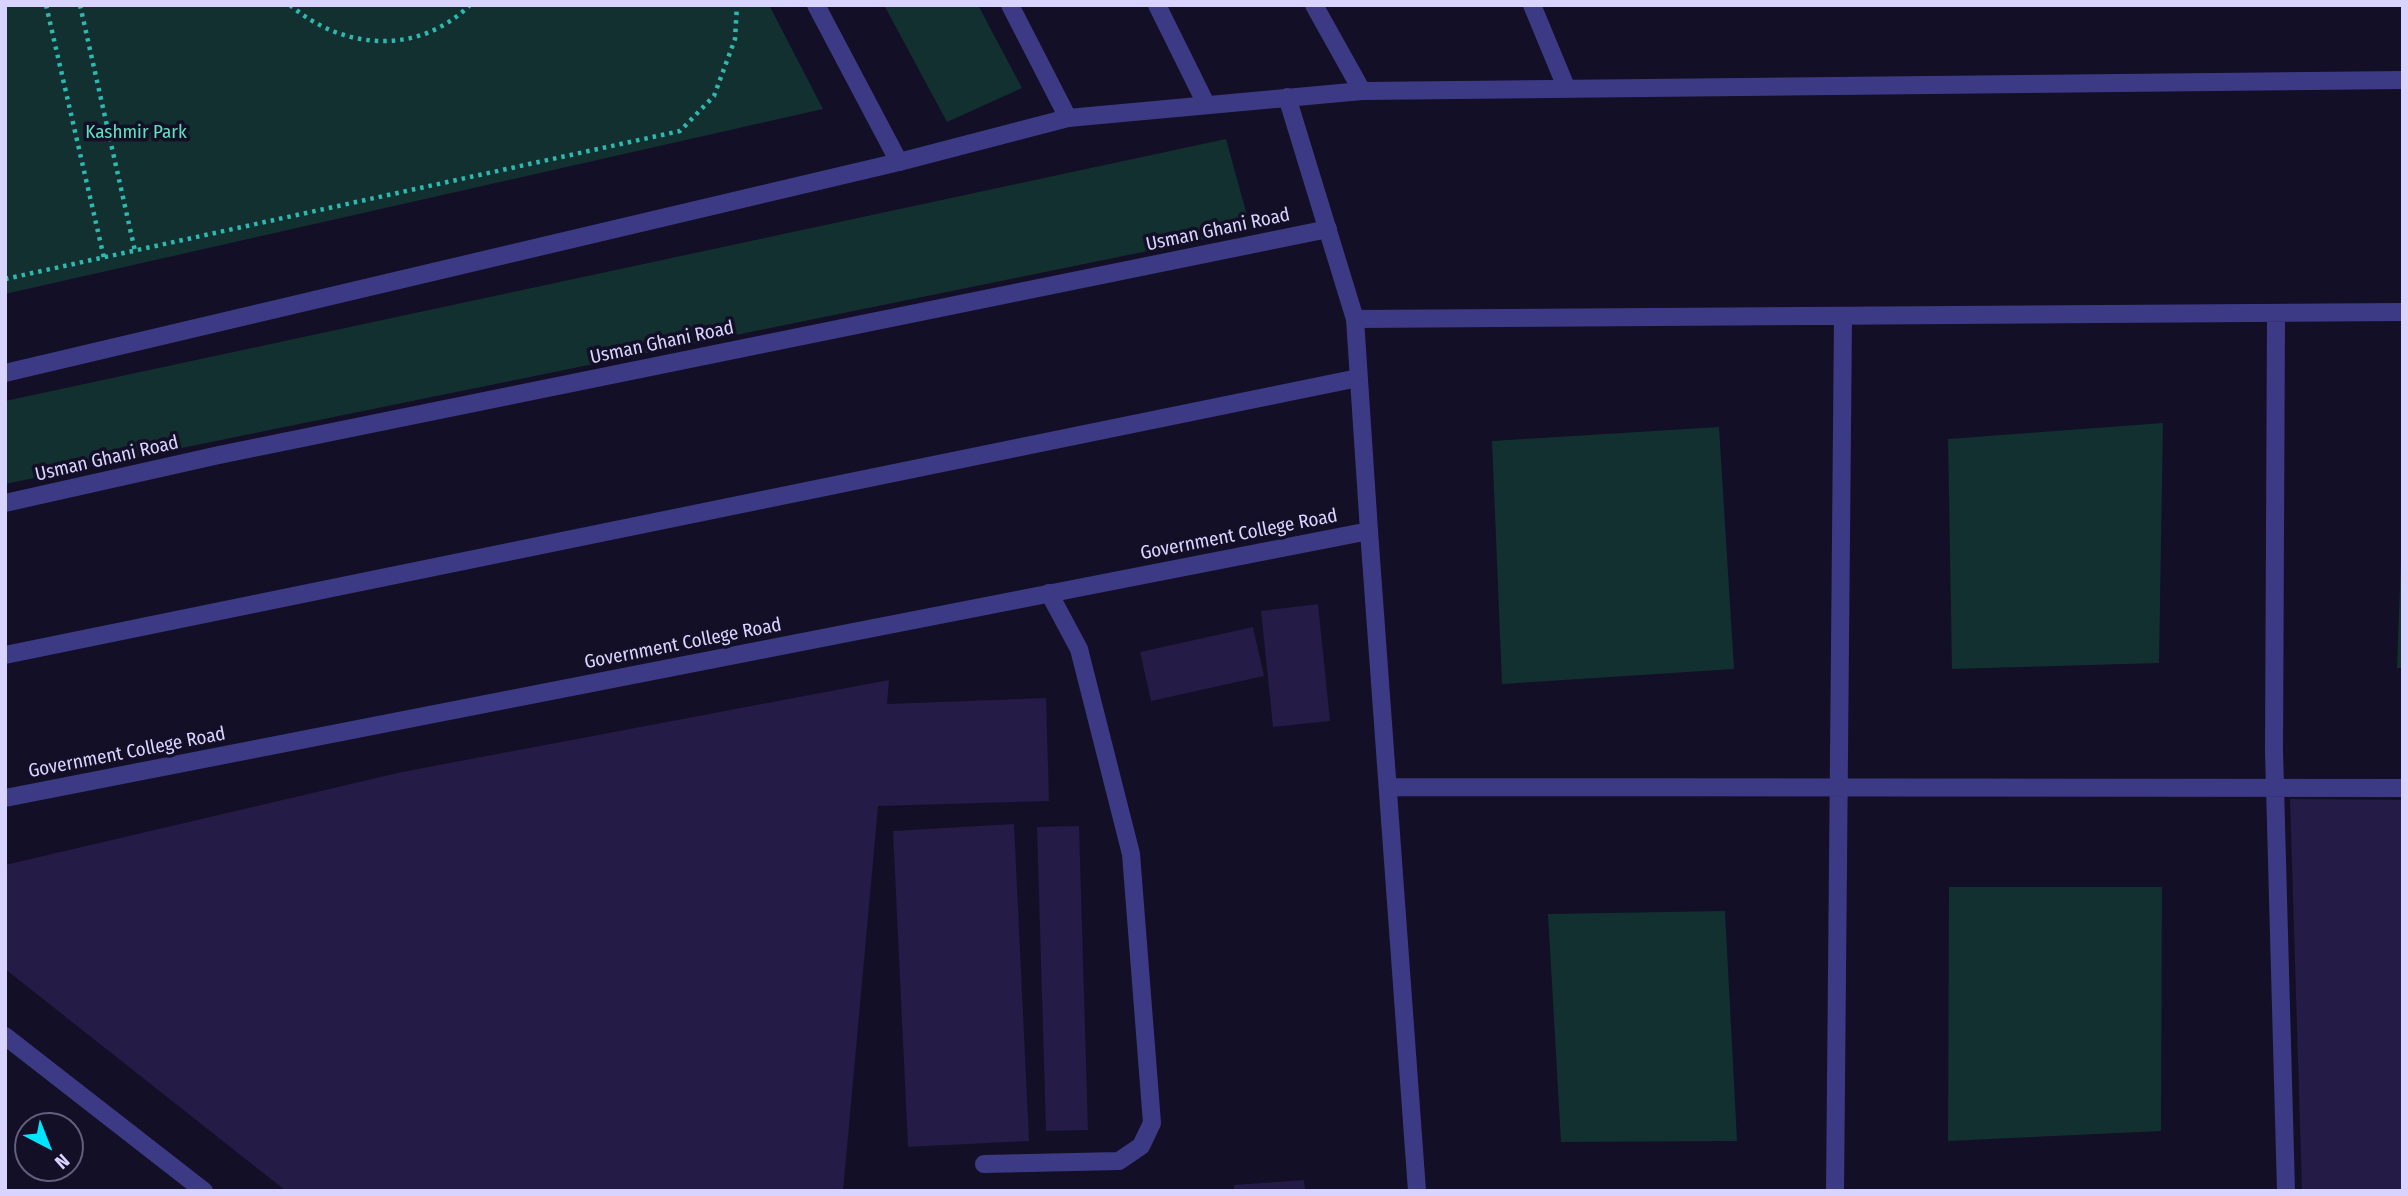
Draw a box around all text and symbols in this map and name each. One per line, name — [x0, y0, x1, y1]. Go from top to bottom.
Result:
park label: Kashmir Park — [85, 122, 187, 144]
street label: Usman Ghani Road — [1144, 204, 1292, 256]
street label: Usman Ghani Road — [588, 317, 736, 369]
street label: Usman Ghani Road — [33, 431, 181, 487]
street label: Government College Road — [1138, 505, 1340, 565]
street label: Government College Road — [582, 614, 784, 674]
street label: Government College Road — [26, 723, 228, 783]
north arrow — [14, 1112, 84, 1182]
text: N — [50, 1149, 74, 1174]

